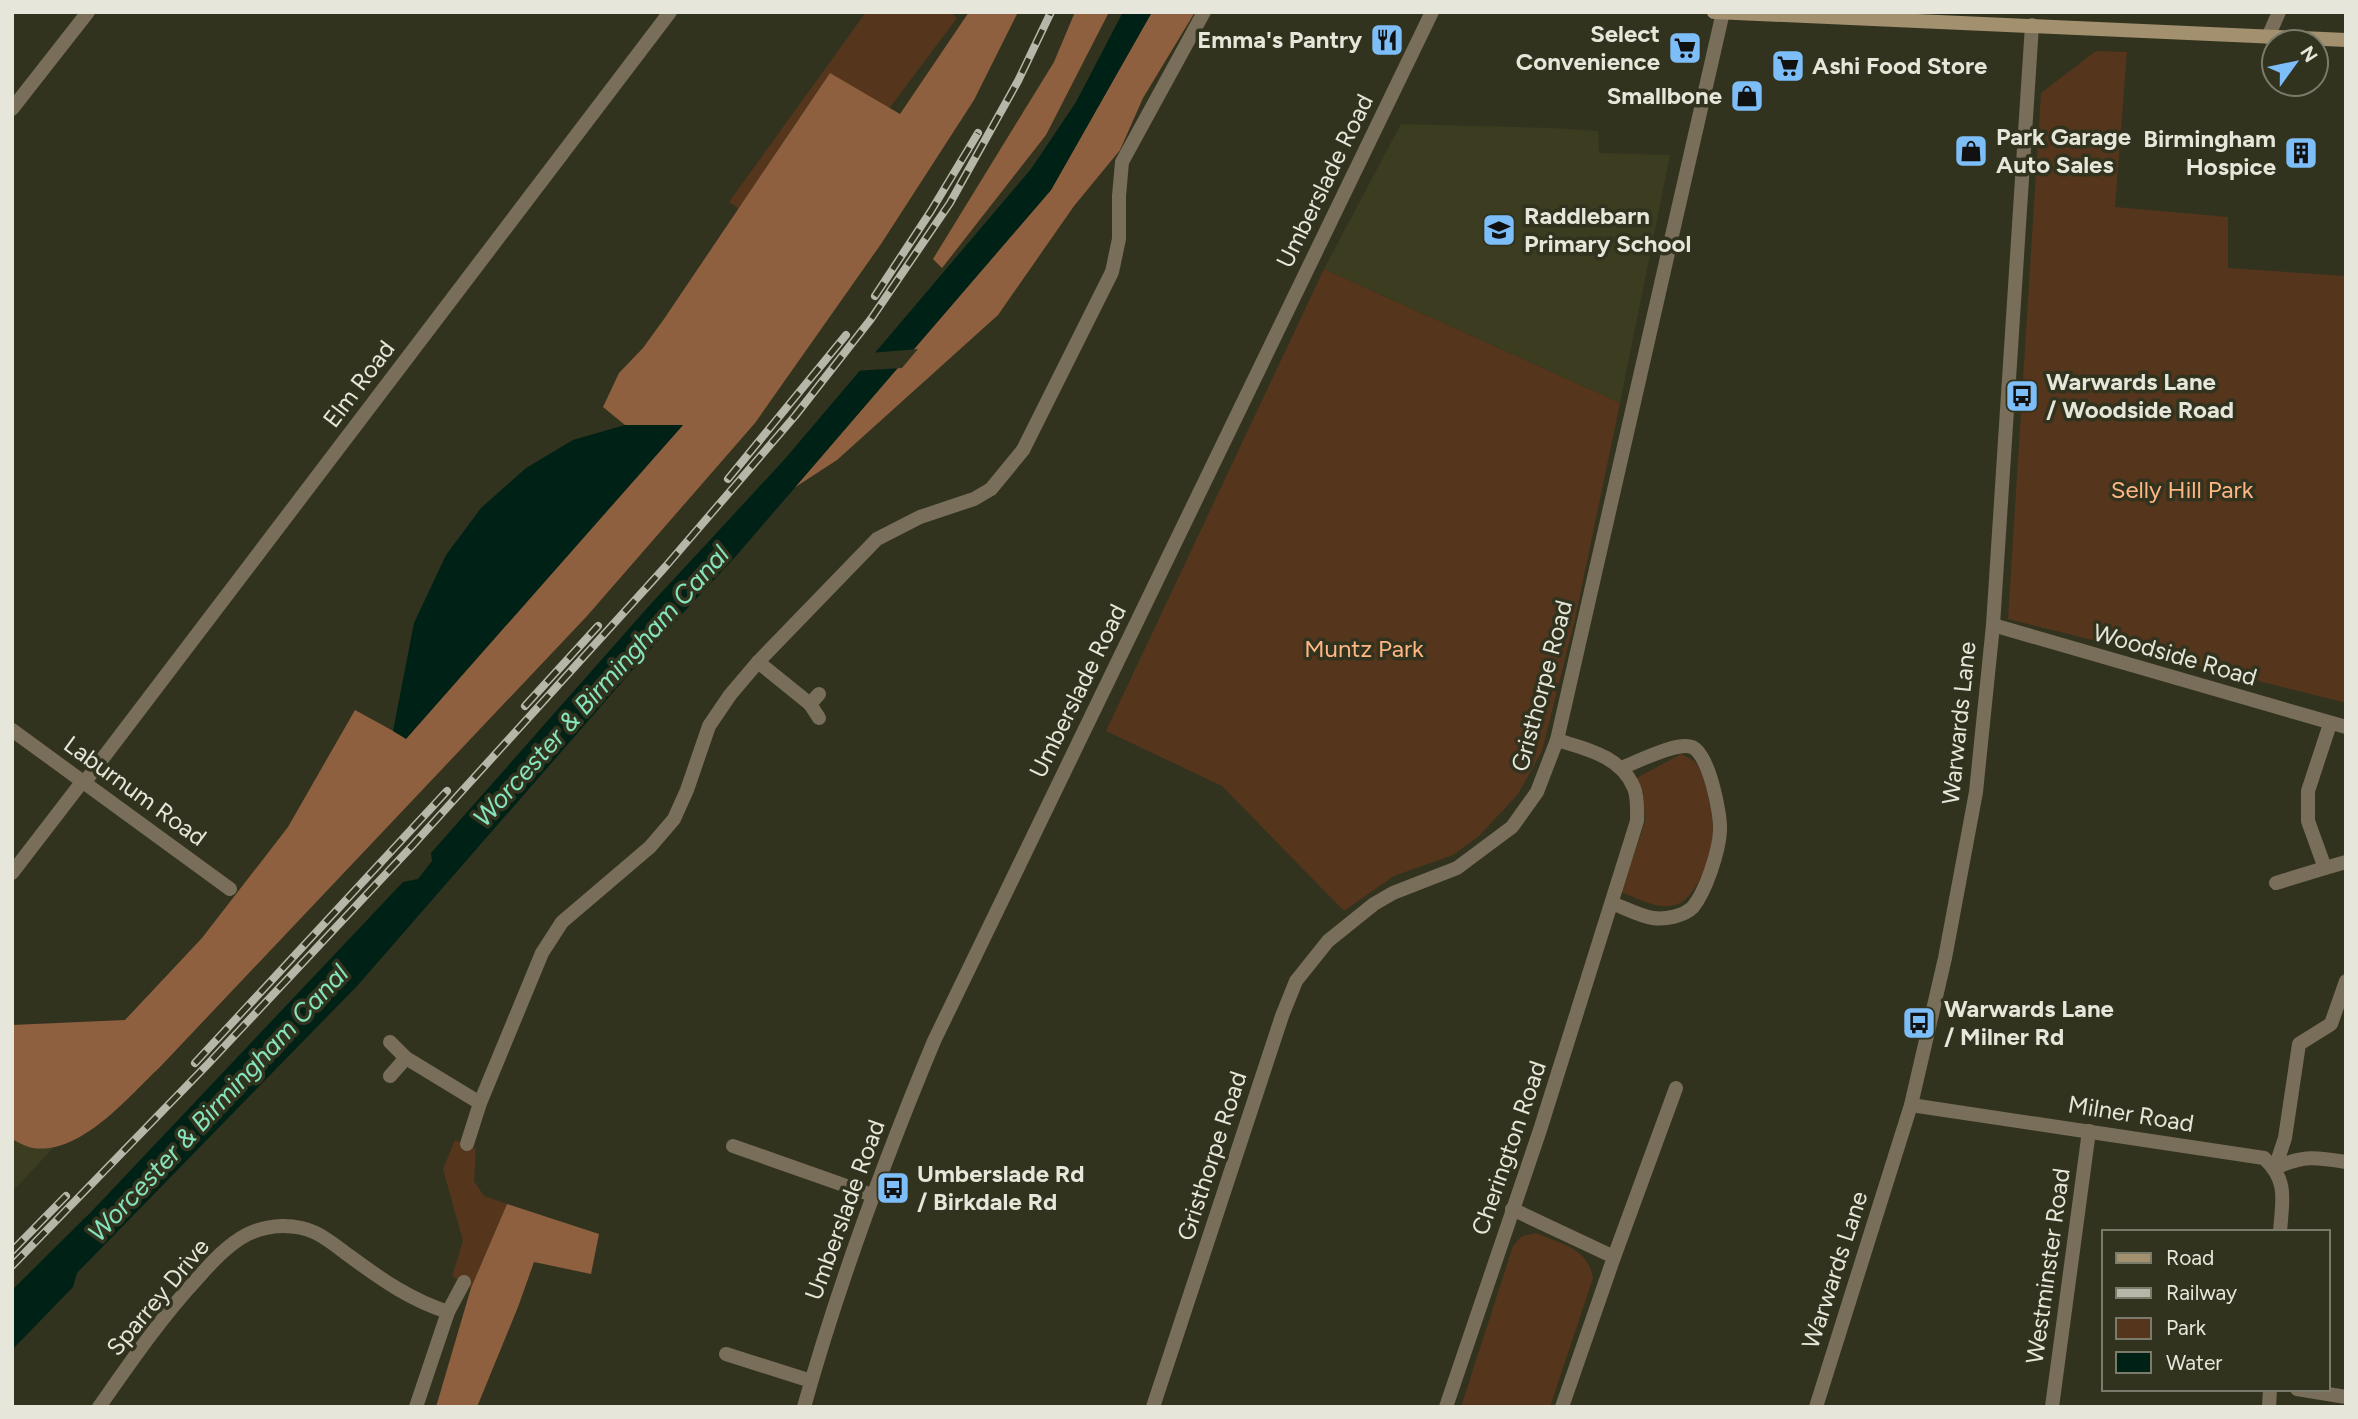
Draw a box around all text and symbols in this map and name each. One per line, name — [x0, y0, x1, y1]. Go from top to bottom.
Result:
place label: Select Convenience — [1516, 19, 1660, 76]
restaurant icon: Emma's Pantry — [1368, 21, 1406, 59]
place label: Emma's Pantry — [1197, 25, 1362, 54]
north arrow — [2260, 28, 2330, 98]
supermarket icon: Select Convenience — [1666, 29, 1704, 67]
text: N — [2295, 42, 2322, 66]
supermarket icon: Ashi Food Store — [1769, 47, 1807, 85]
place label: Ashi Food Store — [1812, 51, 1987, 80]
shop icon: Smallbone — [1728, 77, 1766, 115]
place label: Smallbone — [1607, 81, 1722, 110]
street label: Umberslade Road — [1270, 89, 1379, 272]
place label: Park Garage Auto Sales — [1996, 122, 2131, 179]
place label: Birmingham Hospice — [2143, 124, 2276, 181]
shop icon: Park Garage Auto Sales — [1952, 132, 1990, 170]
building icon: Birmingham Hospice — [2282, 134, 2320, 172]
place label: Raddlebarn Primary School — [1524, 201, 1691, 258]
school or university icon: Raddlebarn Primary School — [1480, 211, 1518, 249]
street label: Elm Road — [317, 335, 401, 433]
place label: Warwards Lane / Woodside Road — [2046, 367, 2234, 424]
bus stop icon: Warwards Lane / Woodside Road — [2003, 377, 2041, 415]
park label: Selly Hill Park — [2111, 475, 2254, 504]
water label: Worcester & Birmingham Canal — [466, 539, 736, 833]
street label: Gristhorpe Road — [1505, 597, 1578, 775]
street label: Umberslade Road — [1023, 599, 1132, 782]
street label: Woodside Road — [2090, 617, 2260, 692]
park label: Muntz Park — [1304, 634, 1424, 663]
street label: Warwards Lane — [1936, 640, 1981, 806]
street label: Laburnum Road — [59, 729, 212, 852]
water label: Worcester & Birmingham Canal — [81, 958, 355, 1248]
place label: Warwards Lane / Milner Rd — [1944, 994, 2114, 1051]
bus stop icon: Warwards Lane / Milner Rd — [1900, 1004, 1938, 1042]
street label: Cherington Road — [1465, 1057, 1552, 1239]
street label: Gristhorpe Road — [1171, 1068, 1253, 1244]
street label: Milner Road — [2066, 1089, 2196, 1138]
street label: Umberslade Road — [798, 1116, 891, 1304]
place label: Umberslade Rd / Birkdale Rd — [917, 1159, 1084, 1216]
street label: Westminster Road — [2019, 1166, 2076, 1366]
bus stop icon: Umberslade Rd / Birkdale Rd — [874, 1169, 912, 1207]
street label: Warwards Lane — [1795, 1188, 1874, 1352]
legend — [2102, 1230, 2330, 1391]
street label: Sparrey Drive — [100, 1232, 215, 1361]
text: Road — [2166, 1245, 2214, 1270]
text: Railway — [2166, 1280, 2237, 1305]
text: Park — [2166, 1315, 2207, 1340]
text: Water — [2166, 1350, 2222, 1375]

